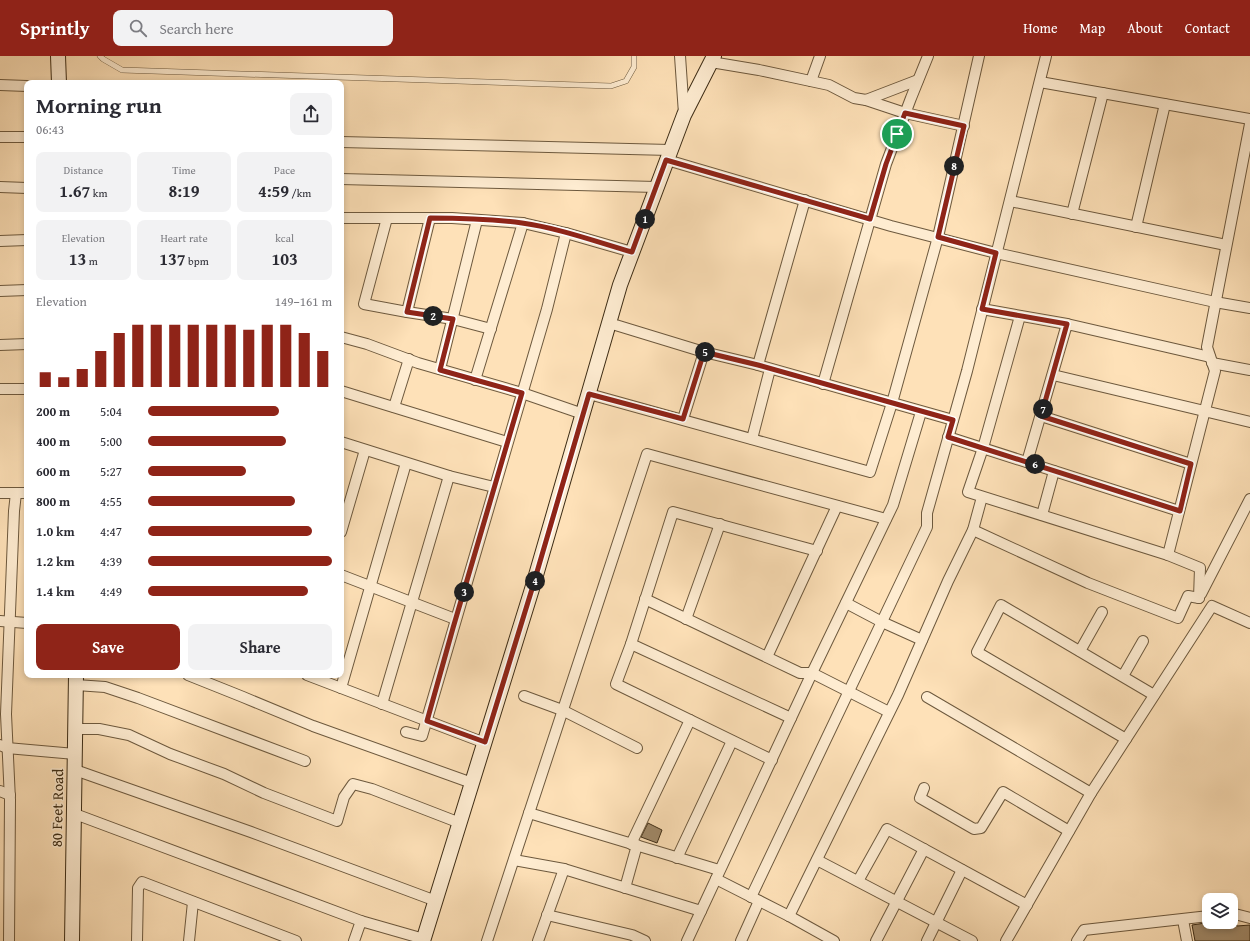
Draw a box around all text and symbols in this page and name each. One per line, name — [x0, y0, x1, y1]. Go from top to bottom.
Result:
search box — [113, 10, 393, 46]
text: Sprintly — [20, 14, 89, 42]
icon: search — [127, 17, 149, 39]
text: Search here — [159, 18, 233, 39]
text: Home — [1023, 18, 1058, 38]
text: Map — [1080, 18, 1105, 38]
text: About — [1127, 18, 1163, 38]
text: Contact — [1185, 18, 1230, 38]
text: Morning run — [36, 89, 162, 121]
button: share — [290, 93, 332, 135]
pin — [880, 117, 914, 151]
text: 06:43 — [36, 120, 64, 139]
icon: arrive — [886, 123, 908, 145]
pin: 8 — [944, 156, 964, 176]
text: 8 — [951, 158, 957, 174]
text: Distance — [64, 162, 103, 178]
text: Time — [172, 162, 196, 178]
text: Pace — [274, 162, 295, 178]
text: 1.67 — [59, 178, 90, 203]
text: 8:19 — [168, 178, 200, 203]
text: 4:59 — [258, 178, 289, 203]
text: km — [90, 185, 107, 201]
text: /km — [289, 185, 311, 201]
pin: 1 — [635, 209, 655, 229]
text: 1 — [642, 211, 648, 227]
text: Elevation — [62, 230, 105, 246]
text: Heart rate — [160, 230, 208, 246]
text: kcal — [275, 230, 294, 246]
text: 13 — [69, 246, 86, 271]
text: 137 — [159, 246, 186, 271]
text: 103 — [271, 246, 298, 271]
text: m — [86, 253, 98, 269]
text: bpm — [186, 253, 209, 269]
text: Elevation — [36, 292, 87, 311]
text: 149–161 m — [275, 292, 332, 311]
pin: 2 — [423, 306, 443, 326]
text: 2 — [430, 308, 436, 324]
pin: 5 — [695, 342, 715, 362]
text: 5 — [702, 344, 708, 360]
pin: 7 — [1033, 399, 1053, 419]
text: 7 — [1040, 401, 1046, 417]
text: 200 m — [36, 402, 70, 421]
text: 5:04 — [100, 402, 122, 421]
text: 400 m — [36, 432, 70, 451]
text: 5:00 — [100, 432, 122, 451]
pin: 6 — [1025, 454, 1045, 474]
text: 6 — [1032, 456, 1038, 472]
text: 600 m — [36, 462, 70, 481]
text: 5:27 — [100, 462, 122, 481]
text: 800 m — [36, 492, 70, 511]
text: 4:55 — [100, 492, 122, 511]
text: 1.0 km — [36, 522, 75, 541]
text: 4:47 — [100, 522, 122, 541]
text: 1.2 km — [36, 552, 75, 571]
text: 4:39 — [100, 552, 122, 571]
pin: 4 — [525, 571, 545, 591]
text: 4 — [532, 573, 538, 589]
text: 1.4 km — [36, 582, 75, 601]
text: 4:49 — [100, 582, 122, 601]
pin: 3 — [454, 582, 474, 602]
text: 3 — [461, 584, 467, 600]
button: Save — [36, 624, 180, 670]
button: Share — [188, 624, 332, 670]
street label: 80 Feet Road — [46, 769, 68, 847]
map controls — [1202, 893, 1238, 929]
button: layers — [1202, 893, 1238, 929]

